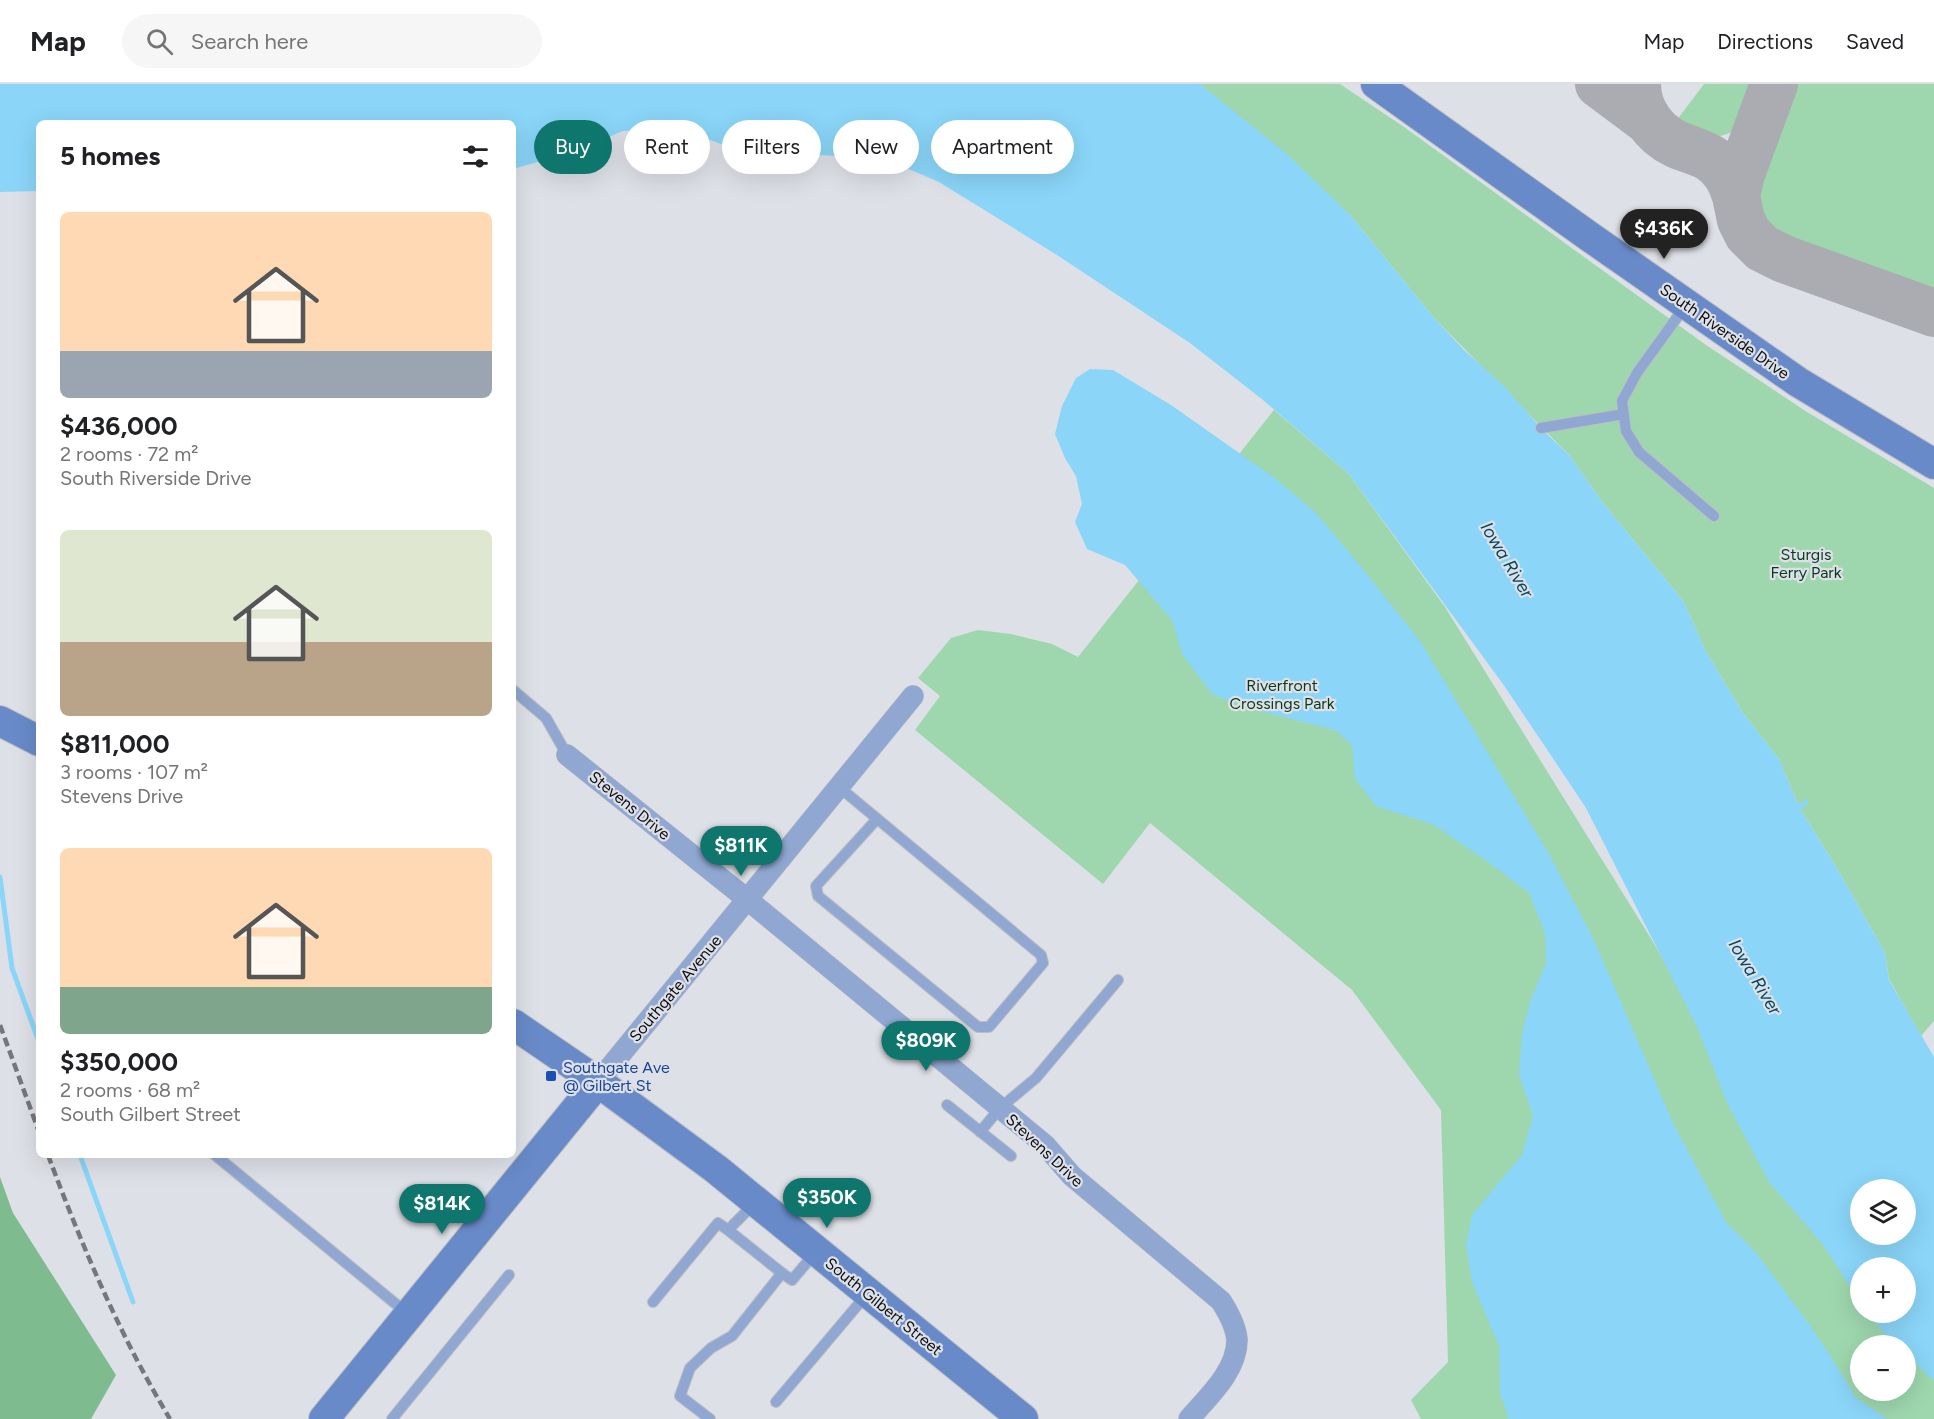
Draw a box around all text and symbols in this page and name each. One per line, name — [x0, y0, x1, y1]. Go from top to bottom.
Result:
search box — [122, 14, 542, 68]
text: Map — [30, 24, 86, 58]
icon: search — [143, 25, 176, 58]
text: Search here — [191, 28, 308, 55]
text: Map — [1643, 29, 1684, 54]
text: Directions — [1717, 29, 1813, 54]
text: Saved — [1846, 29, 1904, 54]
chip: Buy — [534, 120, 612, 174]
chip: Rent — [624, 120, 710, 174]
chip: Filters — [722, 120, 821, 174]
chip: New — [833, 120, 919, 174]
chip: Apartment — [931, 120, 1074, 174]
text: 5 homes — [60, 140, 160, 172]
icon: filters — [459, 140, 492, 173]
pin: $436K — [1622, 209, 1706, 260]
text: $436K — [1634, 216, 1694, 240]
icon: home — [222, 251, 330, 359]
street label: South Riverside Drive — [1657, 280, 1793, 383]
text: $436,000 — [60, 410, 178, 442]
text: 2 rooms · 72 m² — [60, 442, 198, 466]
text: South Riverside Drive — [60, 466, 252, 490]
water label: Iowa River — [1476, 518, 1539, 603]
park label: Sturgis Ferry Park — [1771, 545, 1842, 582]
icon: home — [222, 569, 330, 677]
park label: Riverfront Crossings Park — [1229, 676, 1335, 713]
text: $811,000 — [60, 728, 170, 760]
text: 3 rooms · 107 m² — [60, 760, 208, 784]
street label: Stevens Drive — [585, 767, 674, 844]
text: Stevens Drive — [60, 784, 183, 808]
pin: $811K — [699, 826, 783, 877]
text: $811K — [714, 833, 768, 857]
icon: home — [222, 887, 330, 995]
street label: Southgate Avenue — [625, 931, 726, 1046]
water label: Iowa River — [1724, 935, 1787, 1020]
pin: $809K — [884, 1021, 968, 1072]
text: $809K — [895, 1028, 957, 1052]
text: $350,000 — [60, 1046, 178, 1078]
place label: Southgate Ave @ Gilbert St — [563, 1058, 670, 1095]
marker: Southgate Ave @ Gilbert St — [544, 1069, 558, 1083]
text: 2 rooms · 68 m² — [60, 1078, 200, 1102]
text: South Gilbert Street — [60, 1102, 241, 1126]
street label: Stevens Drive — [1002, 1110, 1087, 1191]
pin: $350K — [785, 1178, 869, 1229]
map controls — [1850, 1179, 1916, 1401]
button: layers — [1850, 1179, 1916, 1245]
pin: $814K — [400, 1184, 484, 1235]
text: $350K — [797, 1185, 857, 1209]
text: $814K — [413, 1191, 471, 1215]
street label: South Gilbert Street — [821, 1253, 946, 1359]
button: + — [1850, 1257, 1916, 1323]
button: − — [1850, 1335, 1916, 1401]

